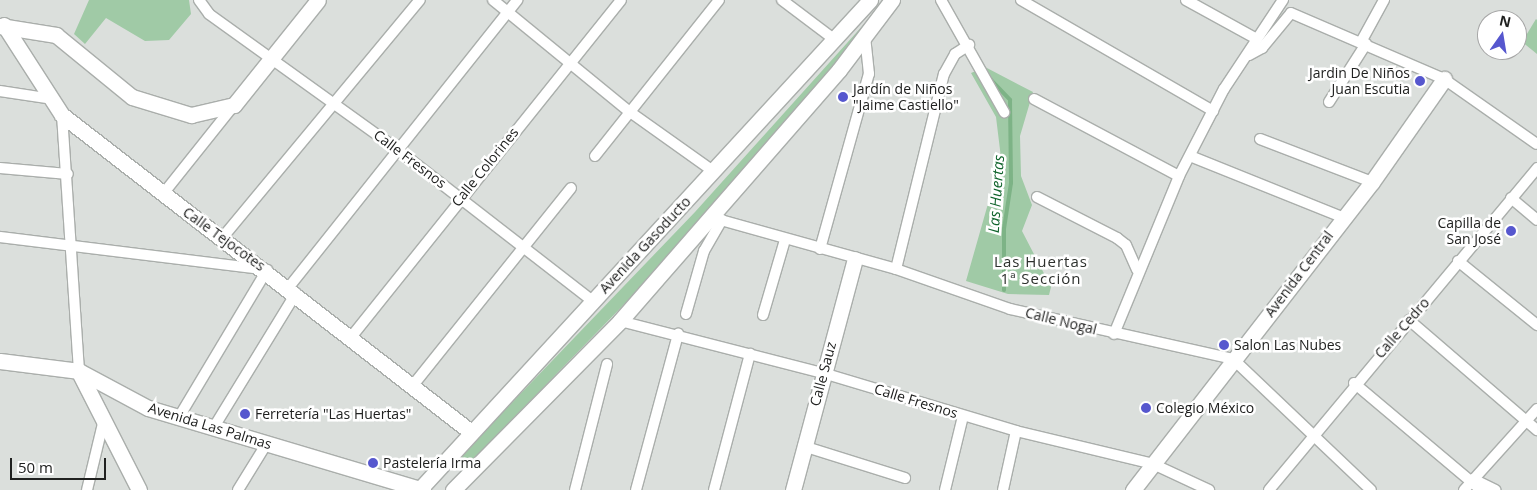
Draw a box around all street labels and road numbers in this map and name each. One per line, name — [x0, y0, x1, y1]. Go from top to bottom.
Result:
street label: Calle Colorines — [448, 124, 522, 210]
street label: Calle Fresnos — [370, 126, 450, 192]
street label: Avenida Gasoducto — [596, 193, 694, 297]
street label: Calle Tejocotes — [180, 204, 268, 274]
street label: Avenida Central — [1261, 228, 1337, 320]
street label: Calle Cedro — [1371, 294, 1433, 362]
street label: Calle Nogal — [1024, 304, 1098, 338]
street label: Calle Sauz — [806, 340, 840, 408]
street label: Calle Fresnos — [872, 380, 960, 422]
street label: Avenida Las Palmas — [146, 399, 274, 453]

